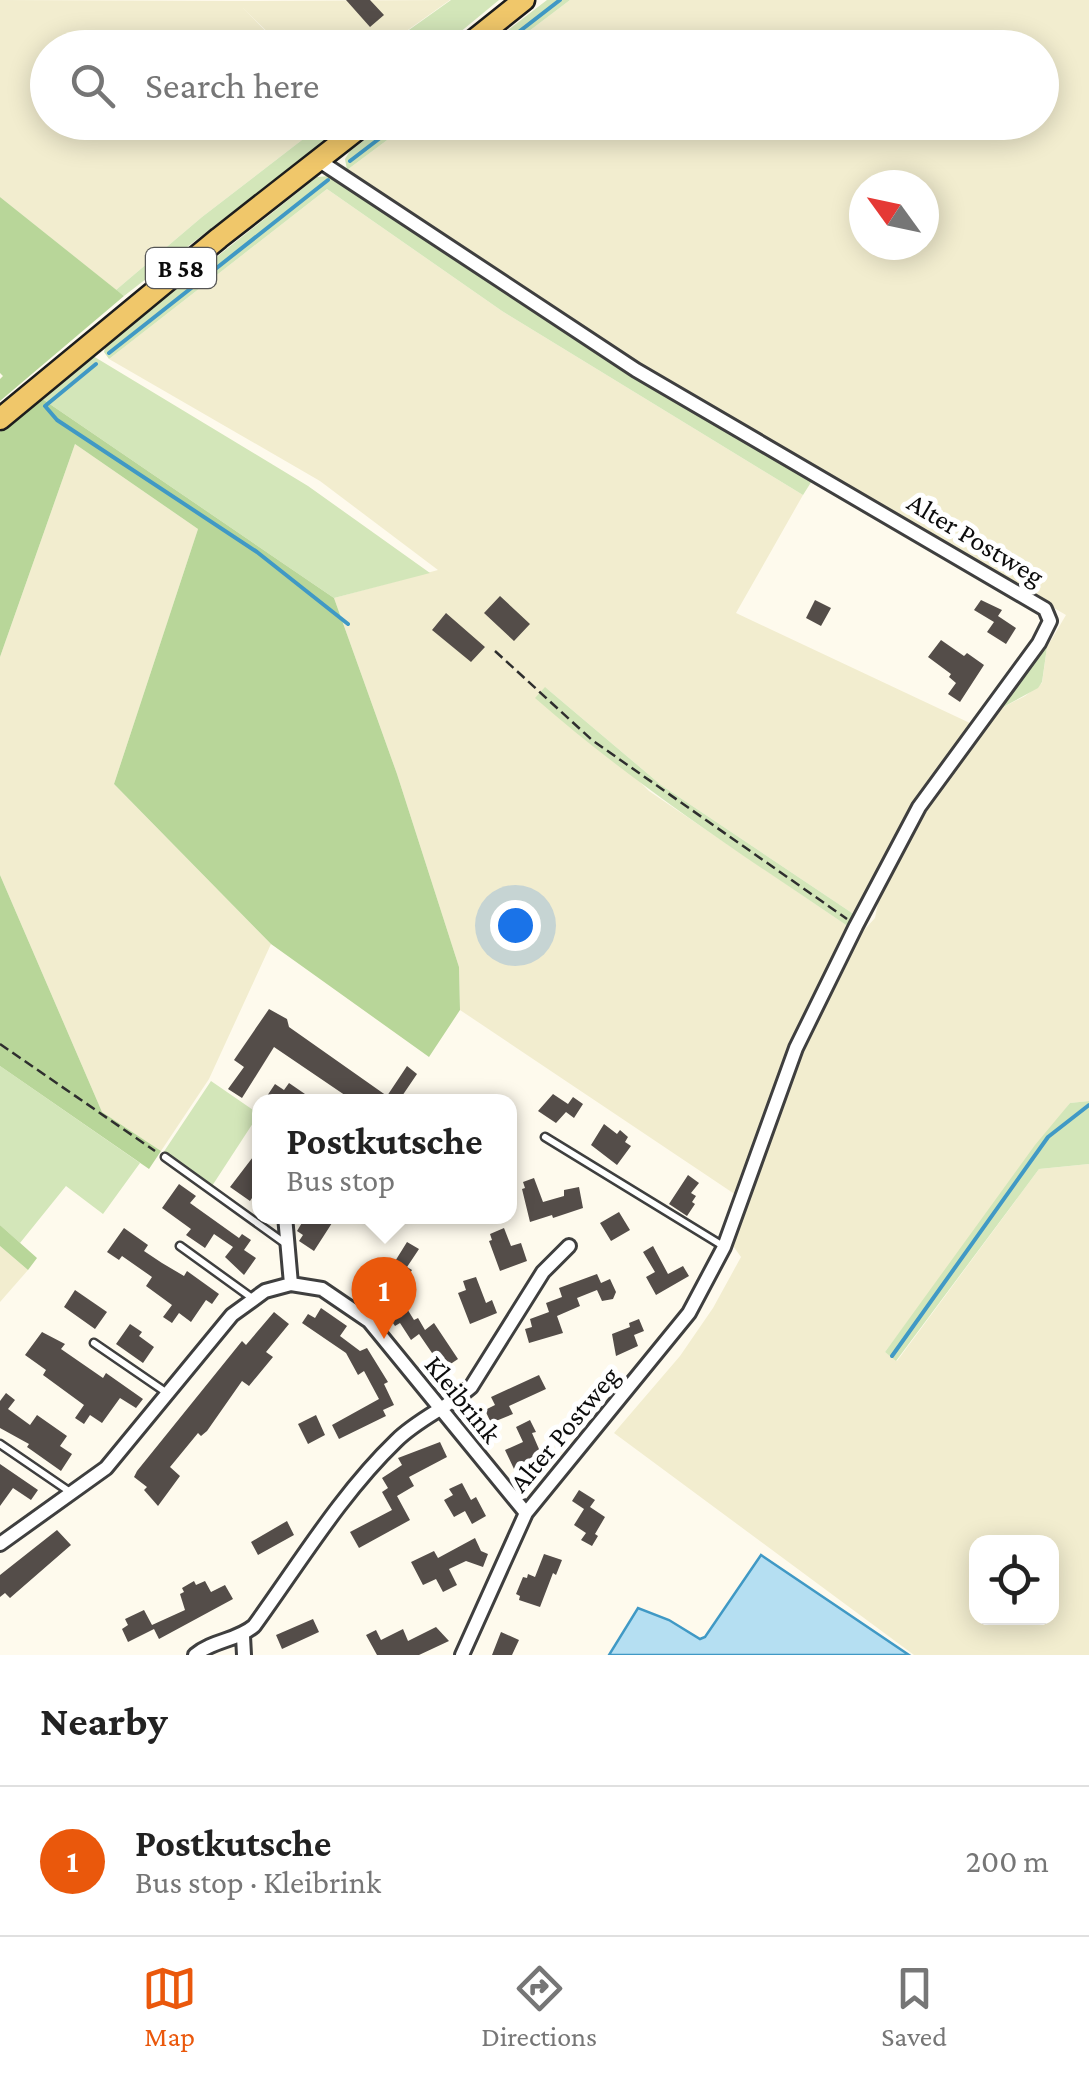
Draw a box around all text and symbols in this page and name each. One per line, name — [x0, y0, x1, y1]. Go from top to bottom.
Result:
search box — [30, 30, 1059, 140]
icon: search — [65, 58, 120, 113]
text: Search here — [145, 64, 319, 106]
north arrow — [849, 170, 939, 260]
road number: B 58 — [146, 248, 216, 288]
street label: Alter Postweg — [902, 486, 1050, 592]
your location — [490, 900, 541, 951]
popup — [252, 1094, 517, 1224]
text: Postkutsche — [286, 1120, 483, 1162]
text: Bus stop — [286, 1162, 395, 1198]
pin: 1 — [352, 1256, 416, 1339]
street label: Kleibrink — [418, 1349, 508, 1449]
street label: Alter Postweg — [503, 1360, 626, 1498]
map controls — [969, 1535, 1059, 1625]
button: locate — [969, 1535, 1059, 1625]
text: Nearby — [40, 1697, 168, 1744]
text: Postkutsche — [135, 1822, 331, 1864]
text: 1 — [67, 1843, 78, 1879]
text: 200 m — [966, 1843, 1049, 1879]
text: Bus stop · Kleibrink — [135, 1864, 381, 1900]
tab: Map — [142, 1961, 197, 2052]
tab: Directions — [481, 1961, 597, 2052]
tab: Saved — [881, 1961, 947, 2052]

